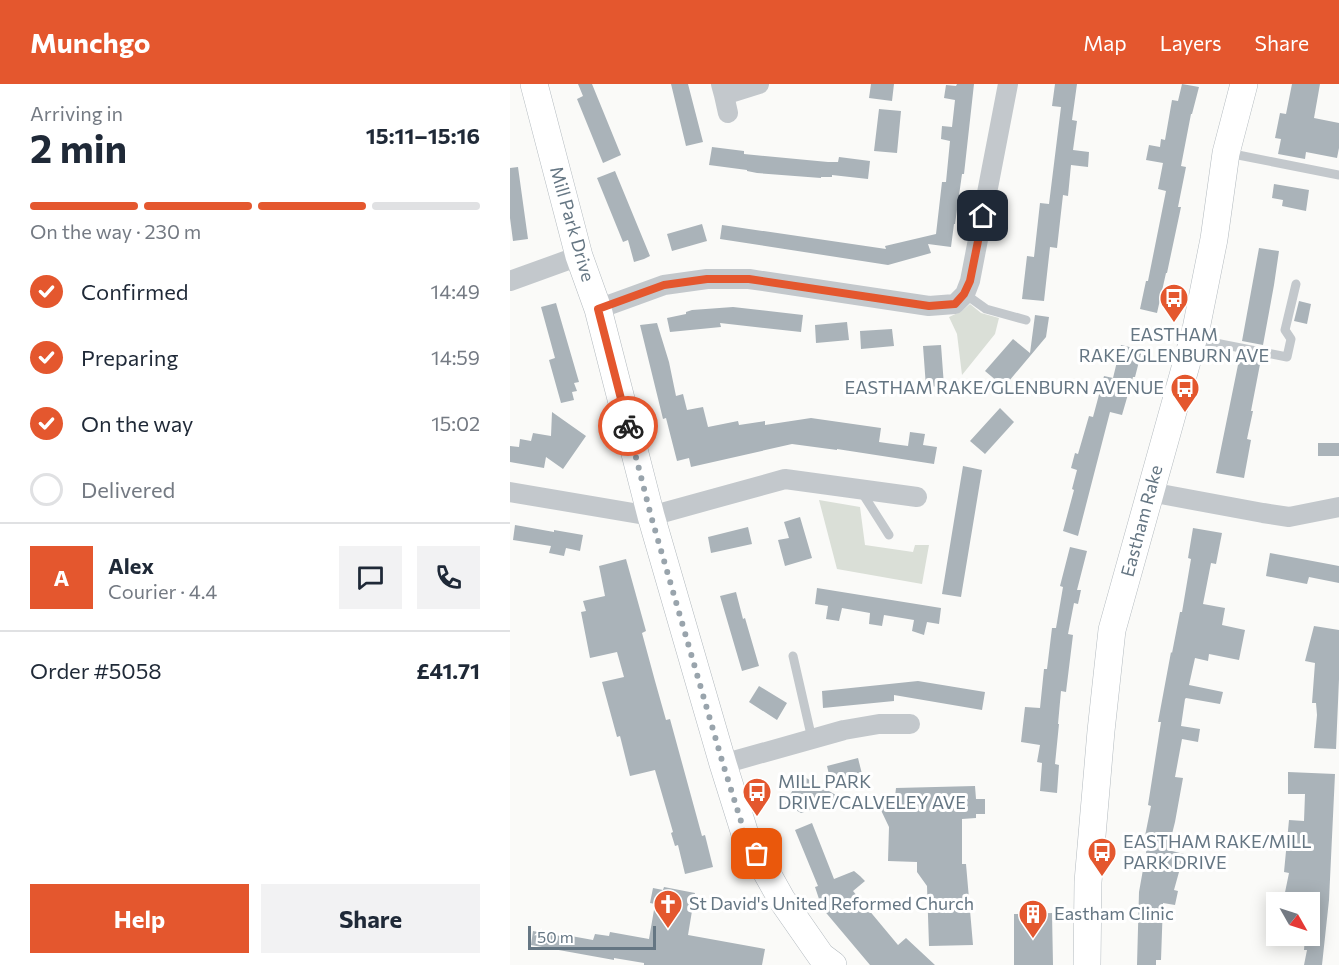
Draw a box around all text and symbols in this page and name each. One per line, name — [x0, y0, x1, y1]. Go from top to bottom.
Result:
text: Munchgo — [30, 25, 151, 59]
text: Map — [1083, 30, 1127, 55]
text: Layers — [1160, 30, 1222, 55]
text: Share — [1255, 30, 1309, 55]
text: Arriving in — [30, 101, 123, 125]
text: 15:11–15:16 — [366, 122, 480, 149]
text: 2 min — [30, 123, 127, 171]
street label: Mill Park Drive — [546, 163, 600, 284]
pin — [957, 190, 1008, 241]
icon: home — [966, 199, 999, 232]
text: On the way · 230 m — [30, 219, 201, 243]
icon: check — [30, 275, 63, 308]
text: Confirmed — [81, 278, 188, 305]
text: 14:49 — [431, 279, 480, 303]
bus stop icon: EASTHAM RAKE/GLENBURN AVE — [1158, 282, 1190, 324]
place label: EASTHAM RAKE/GLENBURN AVE — [1079, 323, 1269, 366]
icon: check — [30, 341, 63, 374]
text: Preparing — [81, 344, 178, 371]
text: 14:59 — [431, 345, 480, 369]
bus stop icon: EASTHAM RAKE/GLENBURN AVENUE — [1169, 372, 1201, 414]
place label: EASTHAM RAKE/GLENBURN AVENUE — [845, 376, 1164, 398]
courier — [598, 396, 658, 456]
icon: check — [30, 407, 63, 440]
text: On the way — [81, 410, 193, 437]
icon: bike — [612, 410, 645, 443]
text: 15:02 — [431, 411, 480, 435]
street label: Eastham Rake — [1116, 462, 1167, 579]
text: Delivered — [81, 476, 175, 503]
button: chat — [339, 546, 402, 609]
button: phone — [417, 546, 480, 609]
text: Alex — [108, 552, 154, 579]
text: A — [54, 564, 69, 591]
text: Courier · 4.4 — [108, 579, 217, 603]
text: Order #5058 — [30, 657, 162, 684]
text: £41.71 — [416, 657, 480, 684]
place label: MILL PARK DRIVE/CALVELEY AVE — [778, 770, 966, 813]
bus stop icon: MILL PARK DRIVE/CALVELEY AVE — [741, 776, 773, 818]
pin — [731, 828, 782, 879]
place label: EASTHAM RAKE/MILL PARK DRIVE — [1123, 830, 1312, 873]
bus stop icon: EASTHAM RAKE/MILL PARK DRIVE — [1086, 836, 1118, 878]
icon: bag — [740, 837, 773, 870]
button: Help — [30, 884, 249, 953]
button: Share — [261, 884, 480, 953]
church icon: St David's United Reformed Church — [652, 888, 684, 930]
place label: St David's United Reformed Church — [689, 892, 974, 914]
north arrow — [1266, 892, 1320, 946]
map controls — [1266, 892, 1320, 946]
building icon: Eastham Clinic — [1017, 898, 1049, 940]
place label: Eastham Clinic — [1054, 902, 1174, 924]
scale bar — [528, 923, 656, 950]
text: 50 m — [537, 927, 574, 946]

